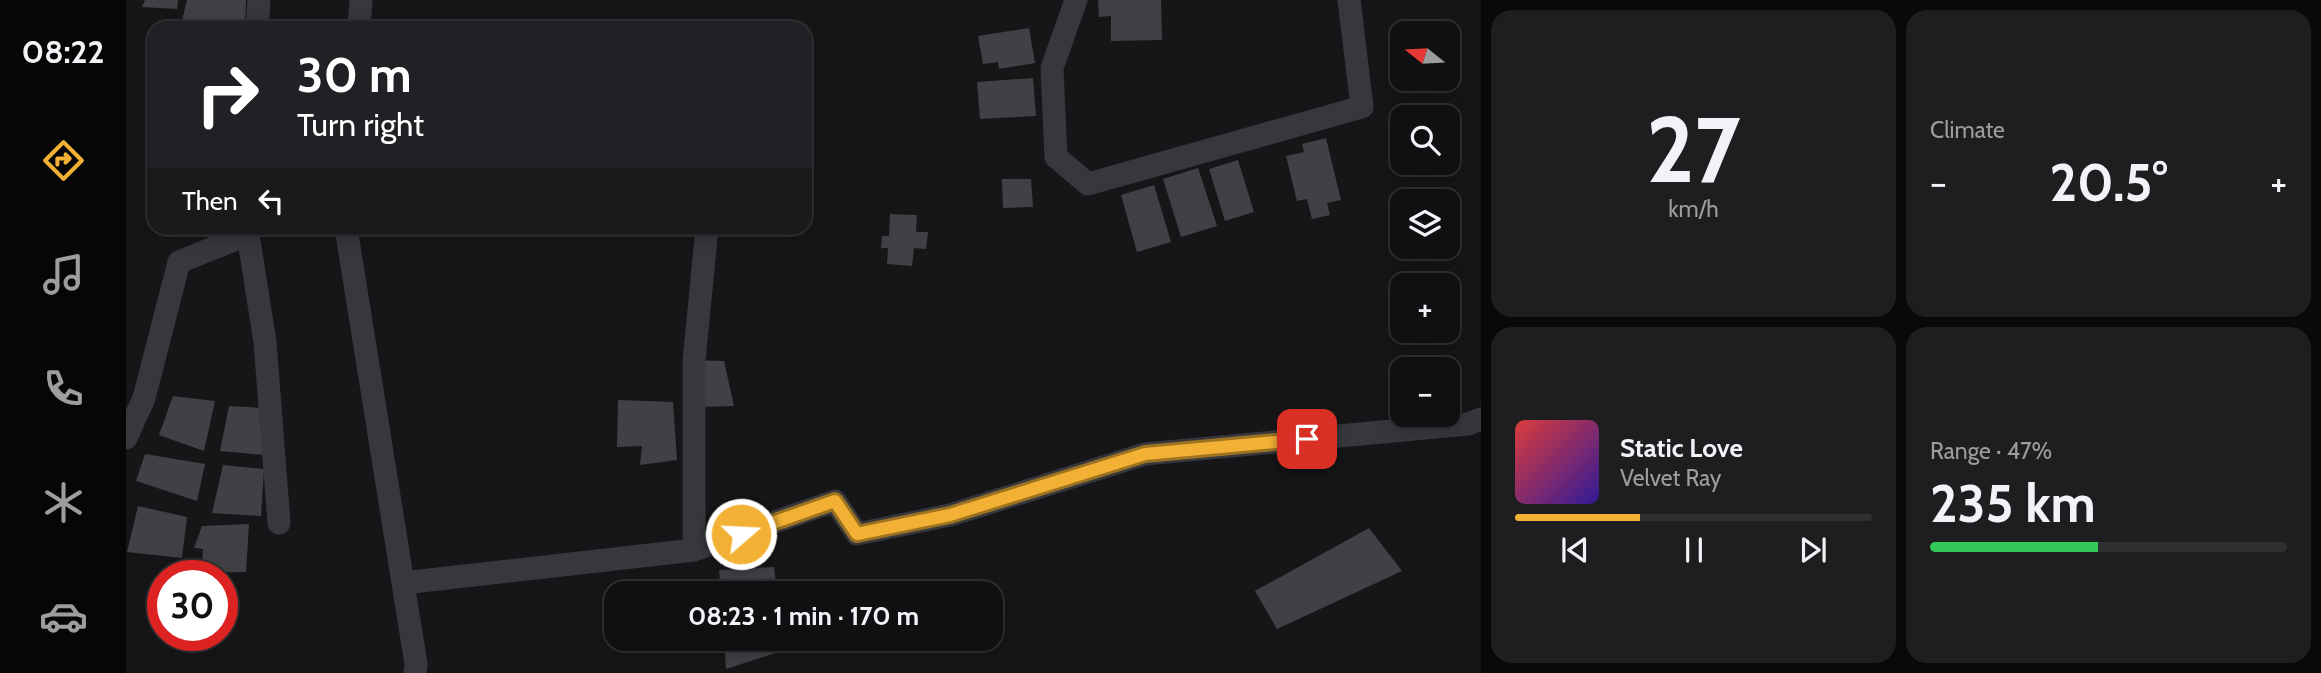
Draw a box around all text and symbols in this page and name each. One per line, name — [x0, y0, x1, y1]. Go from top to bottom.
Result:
north arrow — [1390, 21, 1460, 91]
map controls — [1390, 21, 1460, 427]
text: 08:22 — [22, 32, 104, 71]
text: 30 m — [297, 45, 412, 104]
icon: right — [182, 49, 273, 140]
text: 27 — [1646, 94, 1741, 205]
text: Turn right — [297, 105, 424, 144]
button: search — [1390, 105, 1460, 175]
text: Climate — [1930, 116, 2005, 144]
icon: directions — [39, 136, 88, 185]
text: 20.5° — [2049, 151, 2168, 214]
text: − — [1930, 159, 1947, 206]
text: + — [2270, 159, 2287, 206]
icon: left — [252, 182, 290, 220]
text: Then — [182, 185, 238, 217]
button: layers — [1390, 189, 1460, 259]
text: km/h — [1668, 195, 1719, 223]
icon: music — [39, 250, 88, 299]
button: + — [1390, 273, 1460, 343]
button: − — [1390, 357, 1460, 427]
icon: phone — [39, 364, 88, 413]
pin — [1277, 409, 1337, 469]
icon: arrive — [1288, 420, 1326, 458]
text: Static Love — [1620, 432, 1743, 464]
text: Range · 47% — [1930, 437, 2052, 465]
text: Velvet Ray — [1620, 464, 1721, 492]
text: 235 km — [1930, 472, 2096, 535]
icon: climate — [39, 478, 88, 527]
position arrow — [704, 497, 778, 571]
icon: previous — [1556, 531, 1594, 569]
icon: pause — [1675, 531, 1713, 569]
icon: next — [1794, 531, 1832, 569]
speed limit sign: 30 — [147, 560, 238, 651]
icon: car — [39, 592, 88, 641]
text: 08:23 · 1 min · 170 m — [688, 600, 919, 632]

